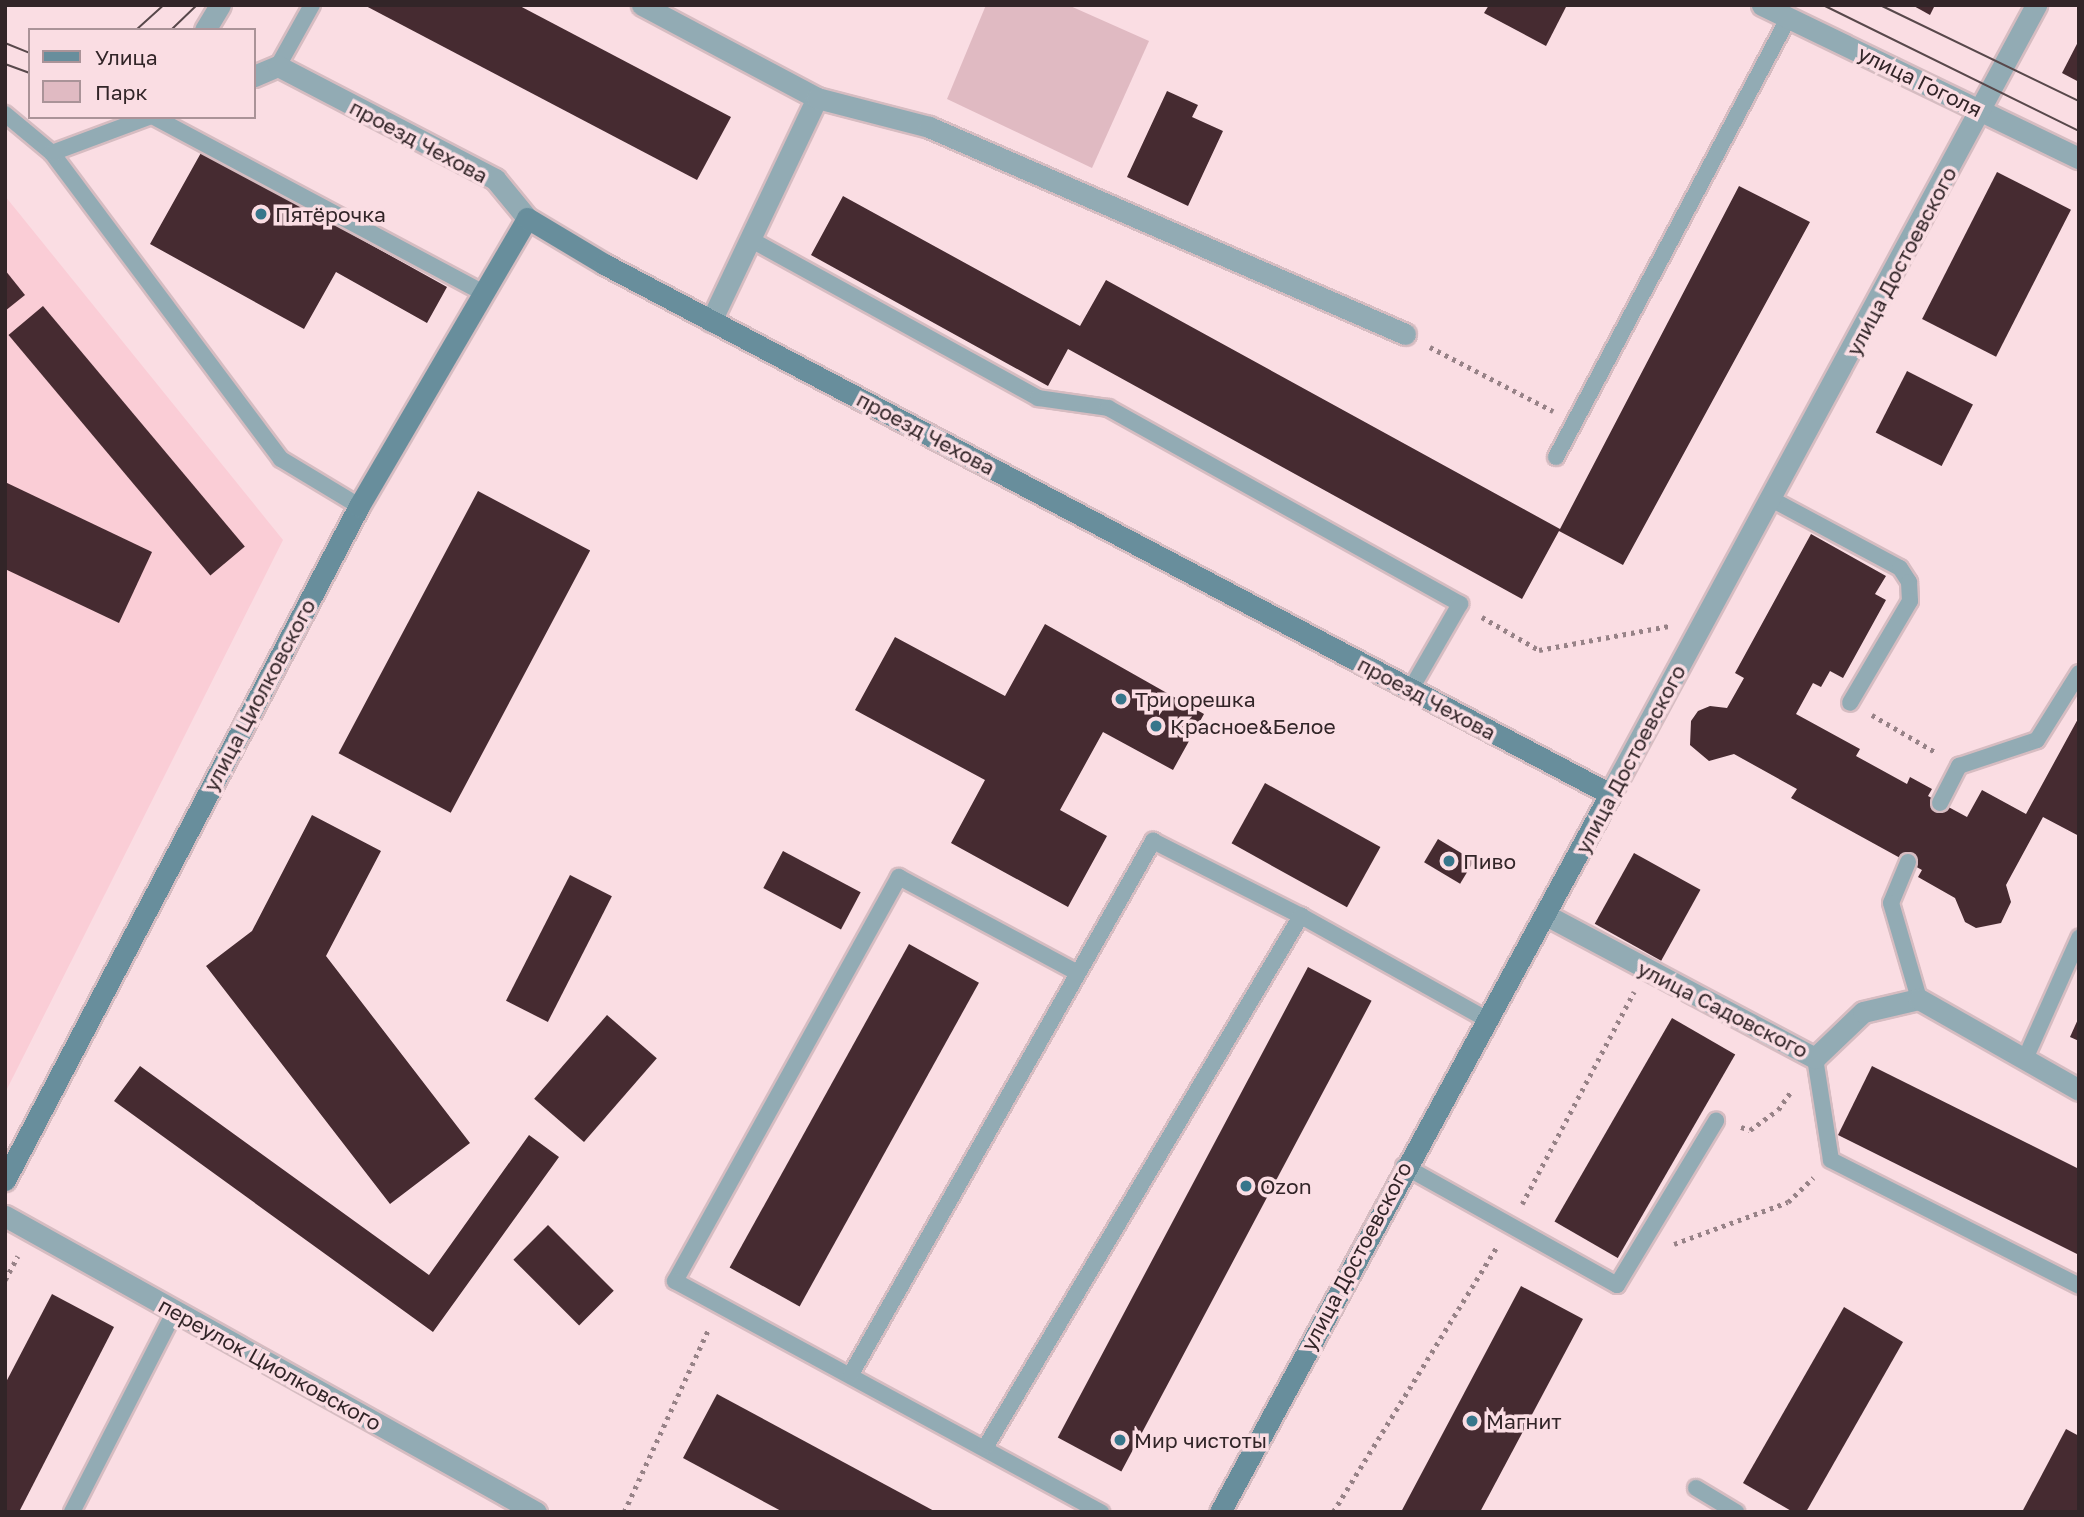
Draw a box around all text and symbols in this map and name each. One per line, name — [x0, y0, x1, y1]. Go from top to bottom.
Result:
legend — [28, 28, 256, 119]
street label: улица Гоголя — [1854, 40, 1986, 122]
text: Улица — [95, 44, 158, 70]
text: Парк — [95, 79, 148, 105]
street label: проезд Чехова — [346, 94, 492, 188]
street label: улица Достоевского — [1840, 162, 1962, 360]
place label: Пятёрочка — [275, 201, 386, 227]
marker: Пятёрочка — [253, 206, 269, 222]
street label: проезд Чехова — [853, 386, 999, 480]
street label: улица Циолковского — [198, 595, 320, 795]
street label: проезд Чехова — [1354, 651, 1500, 745]
street label: улица Достоевского — [1569, 660, 1691, 858]
place label: Три орешка — [1135, 686, 1256, 712]
marker: Три орешка — [1113, 691, 1129, 707]
place label: Красное&Белое — [1170, 713, 1336, 739]
marker: Красное&Белое — [1148, 718, 1164, 734]
place label: Пиво — [1463, 848, 1516, 874]
marker: Пиво — [1441, 853, 1457, 869]
street label: улица Садовского — [1634, 955, 1812, 1063]
street label: улица Достоевского — [1295, 1157, 1417, 1355]
place label: Ozon — [1260, 1173, 1312, 1199]
marker: Ozon — [1238, 1178, 1254, 1194]
street label: переулок Циолковского — [154, 1292, 386, 1436]
place label: Магнит — [1486, 1408, 1561, 1434]
marker: Магнит — [1464, 1413, 1480, 1429]
place label: Мир чистоты — [1134, 1427, 1267, 1453]
marker: Мир чистоты — [1112, 1432, 1128, 1448]

